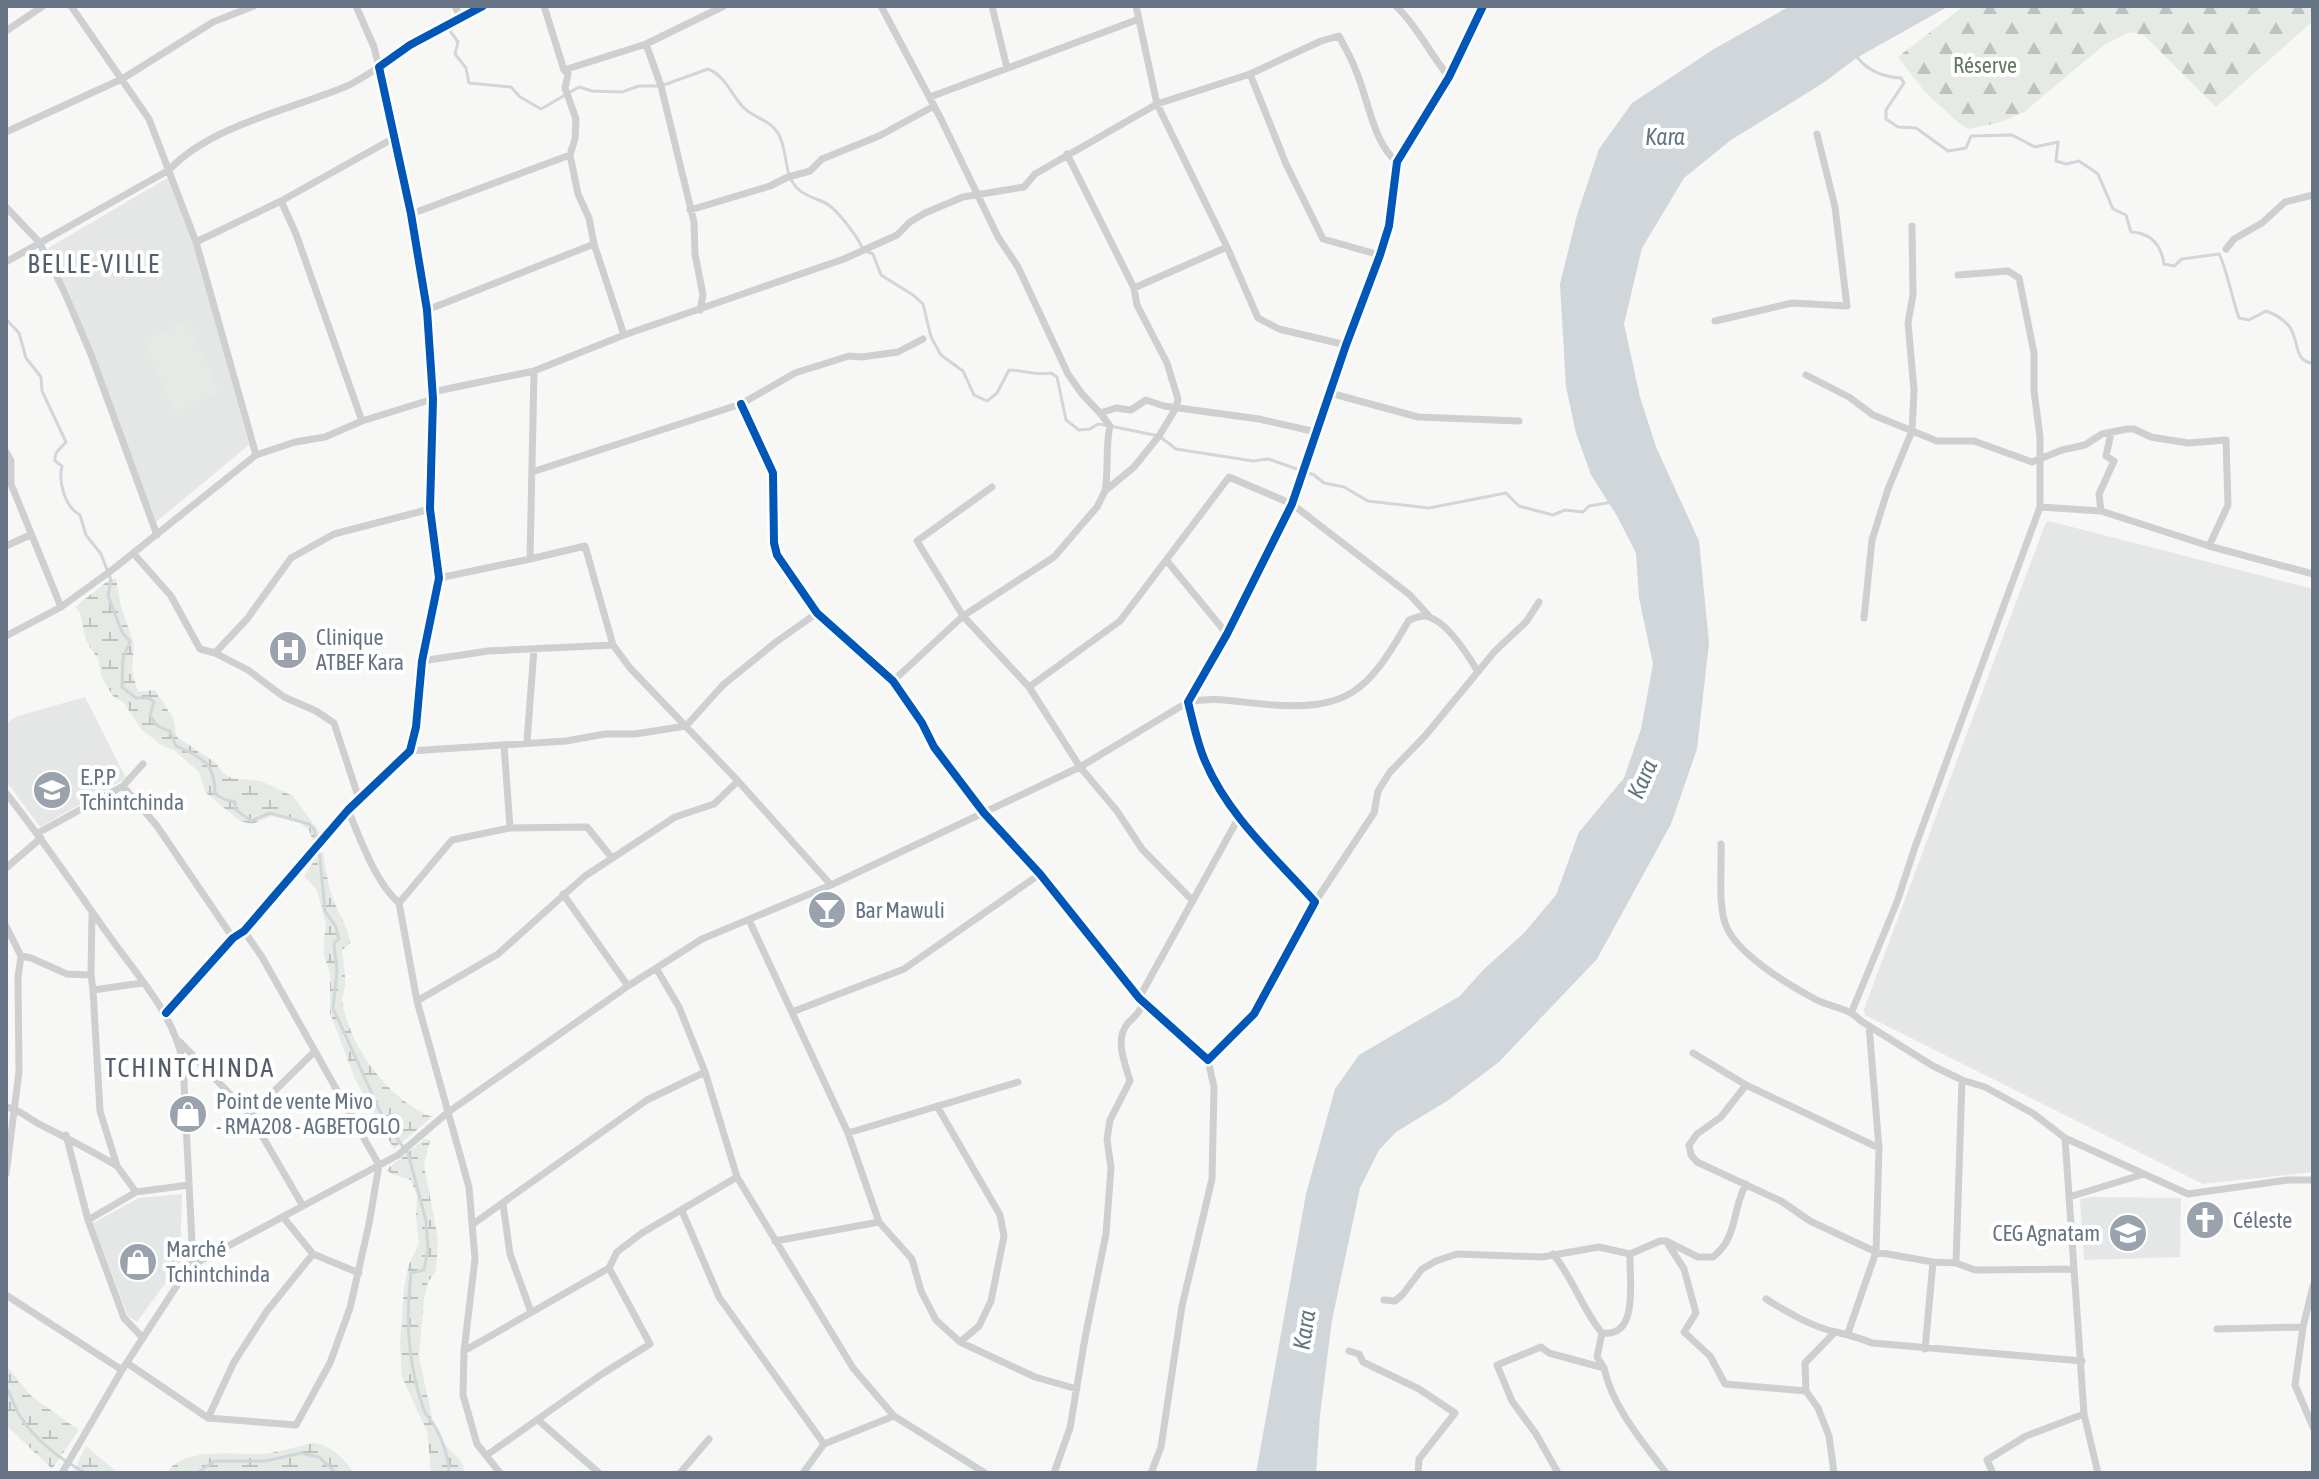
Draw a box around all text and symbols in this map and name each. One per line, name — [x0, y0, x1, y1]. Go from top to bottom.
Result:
park label: Réserve — [1953, 52, 2017, 78]
water label: Kara — [1645, 123, 1685, 150]
district label: BELLE-VILLE — [27, 249, 161, 279]
place label: Clinique ATBEF Kara — [316, 624, 404, 675]
hospital icon: Clinique ATBEF Kara — [267, 629, 309, 671]
water label: Kara — [1622, 755, 1662, 803]
place label: E.P.P Tchintchinda — [80, 764, 184, 815]
school or university icon: E.P.P Tchintchinda — [31, 769, 73, 811]
bar icon: Bar Mawuli — [806, 889, 848, 931]
place label: Bar Mawuli — [855, 897, 945, 923]
district label: TCHINTCHINDA — [105, 1053, 275, 1083]
place label: Point de vente Mivo - RMA208 - AGBETOGLO — [216, 1088, 400, 1139]
shop icon: Point de vente Mivo - RMA208 - AGBETOGLO — [167, 1093, 209, 1135]
church icon: Céleste — [2184, 1199, 2226, 1241]
place label: Céleste — [2233, 1207, 2292, 1233]
school or university icon: CEG Agnatam — [2107, 1212, 2149, 1254]
place label: CEG Agnatam — [1993, 1220, 2100, 1246]
place label: Marché Tchintchinda — [166, 1236, 270, 1287]
shop icon: Marché Tchintchinda — [117, 1241, 159, 1283]
water label: Kara — [1288, 1308, 1320, 1352]

